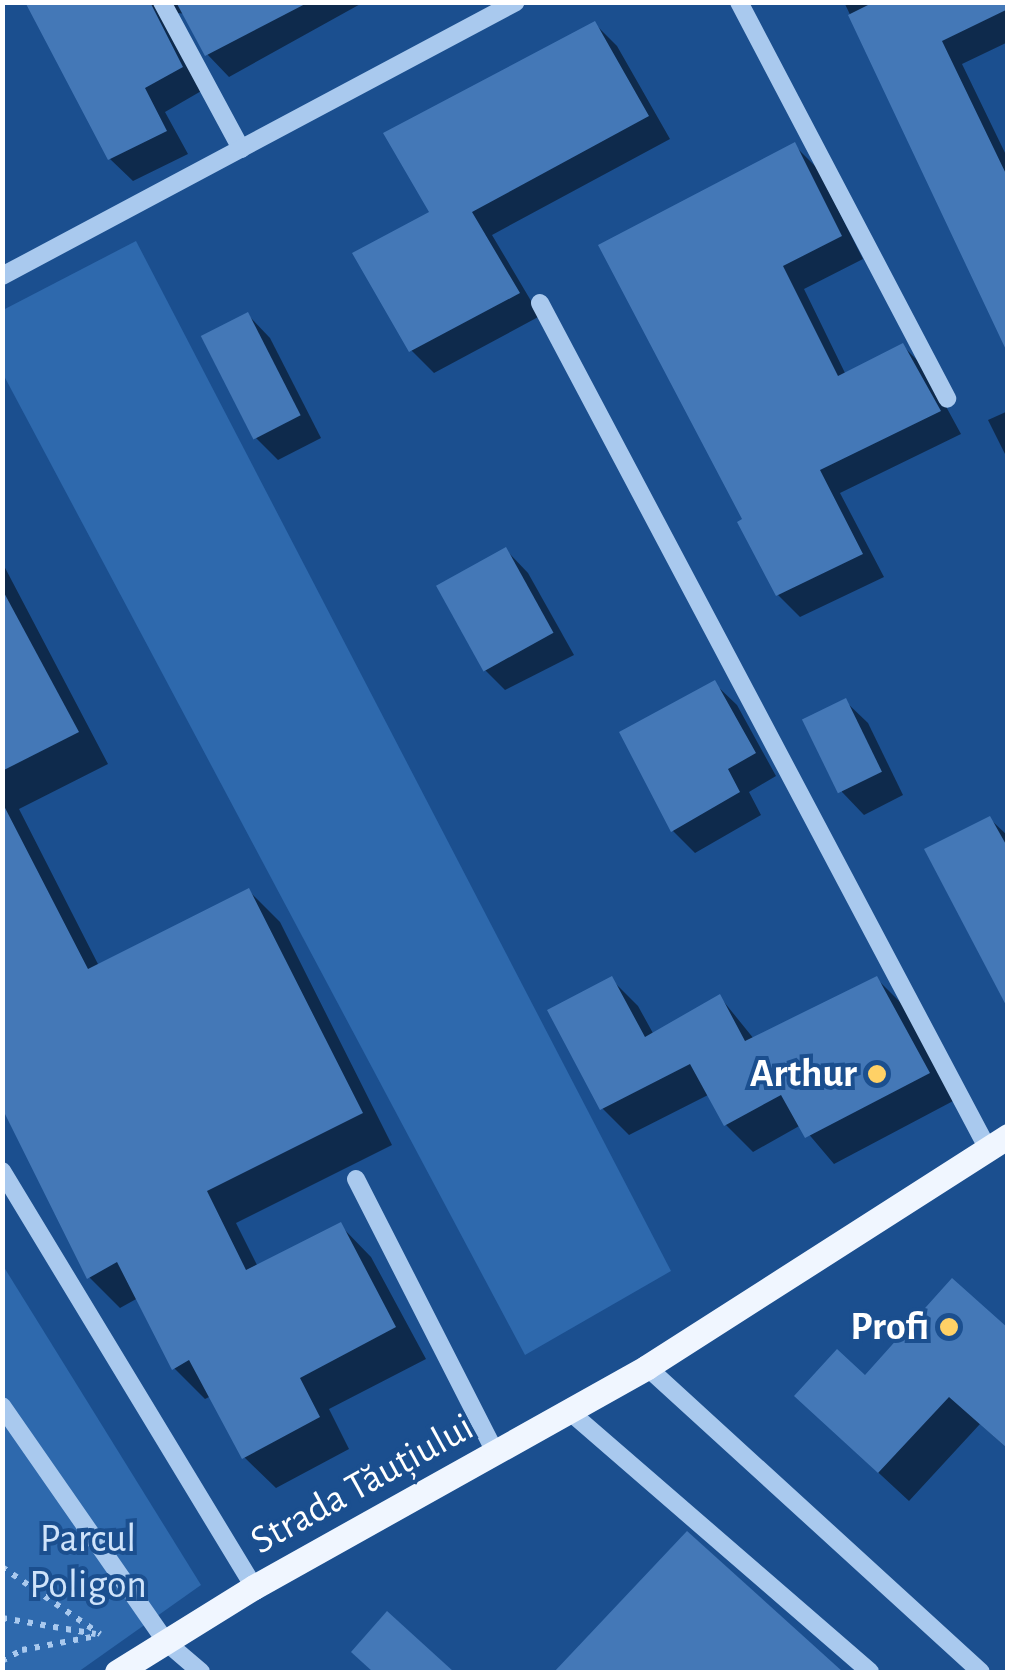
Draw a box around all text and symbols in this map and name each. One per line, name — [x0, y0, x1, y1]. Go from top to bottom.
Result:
place label: Arthur — [750, 1050, 857, 1098]
marker: Arthur — [866, 1063, 888, 1085]
place label: Profi — [850, 1303, 929, 1351]
marker: Profi — [938, 1316, 960, 1338]
street label: Strada Tăuțiului — [242, 1403, 482, 1565]
park label: Parcul Poligon — [29, 1515, 147, 1609]

